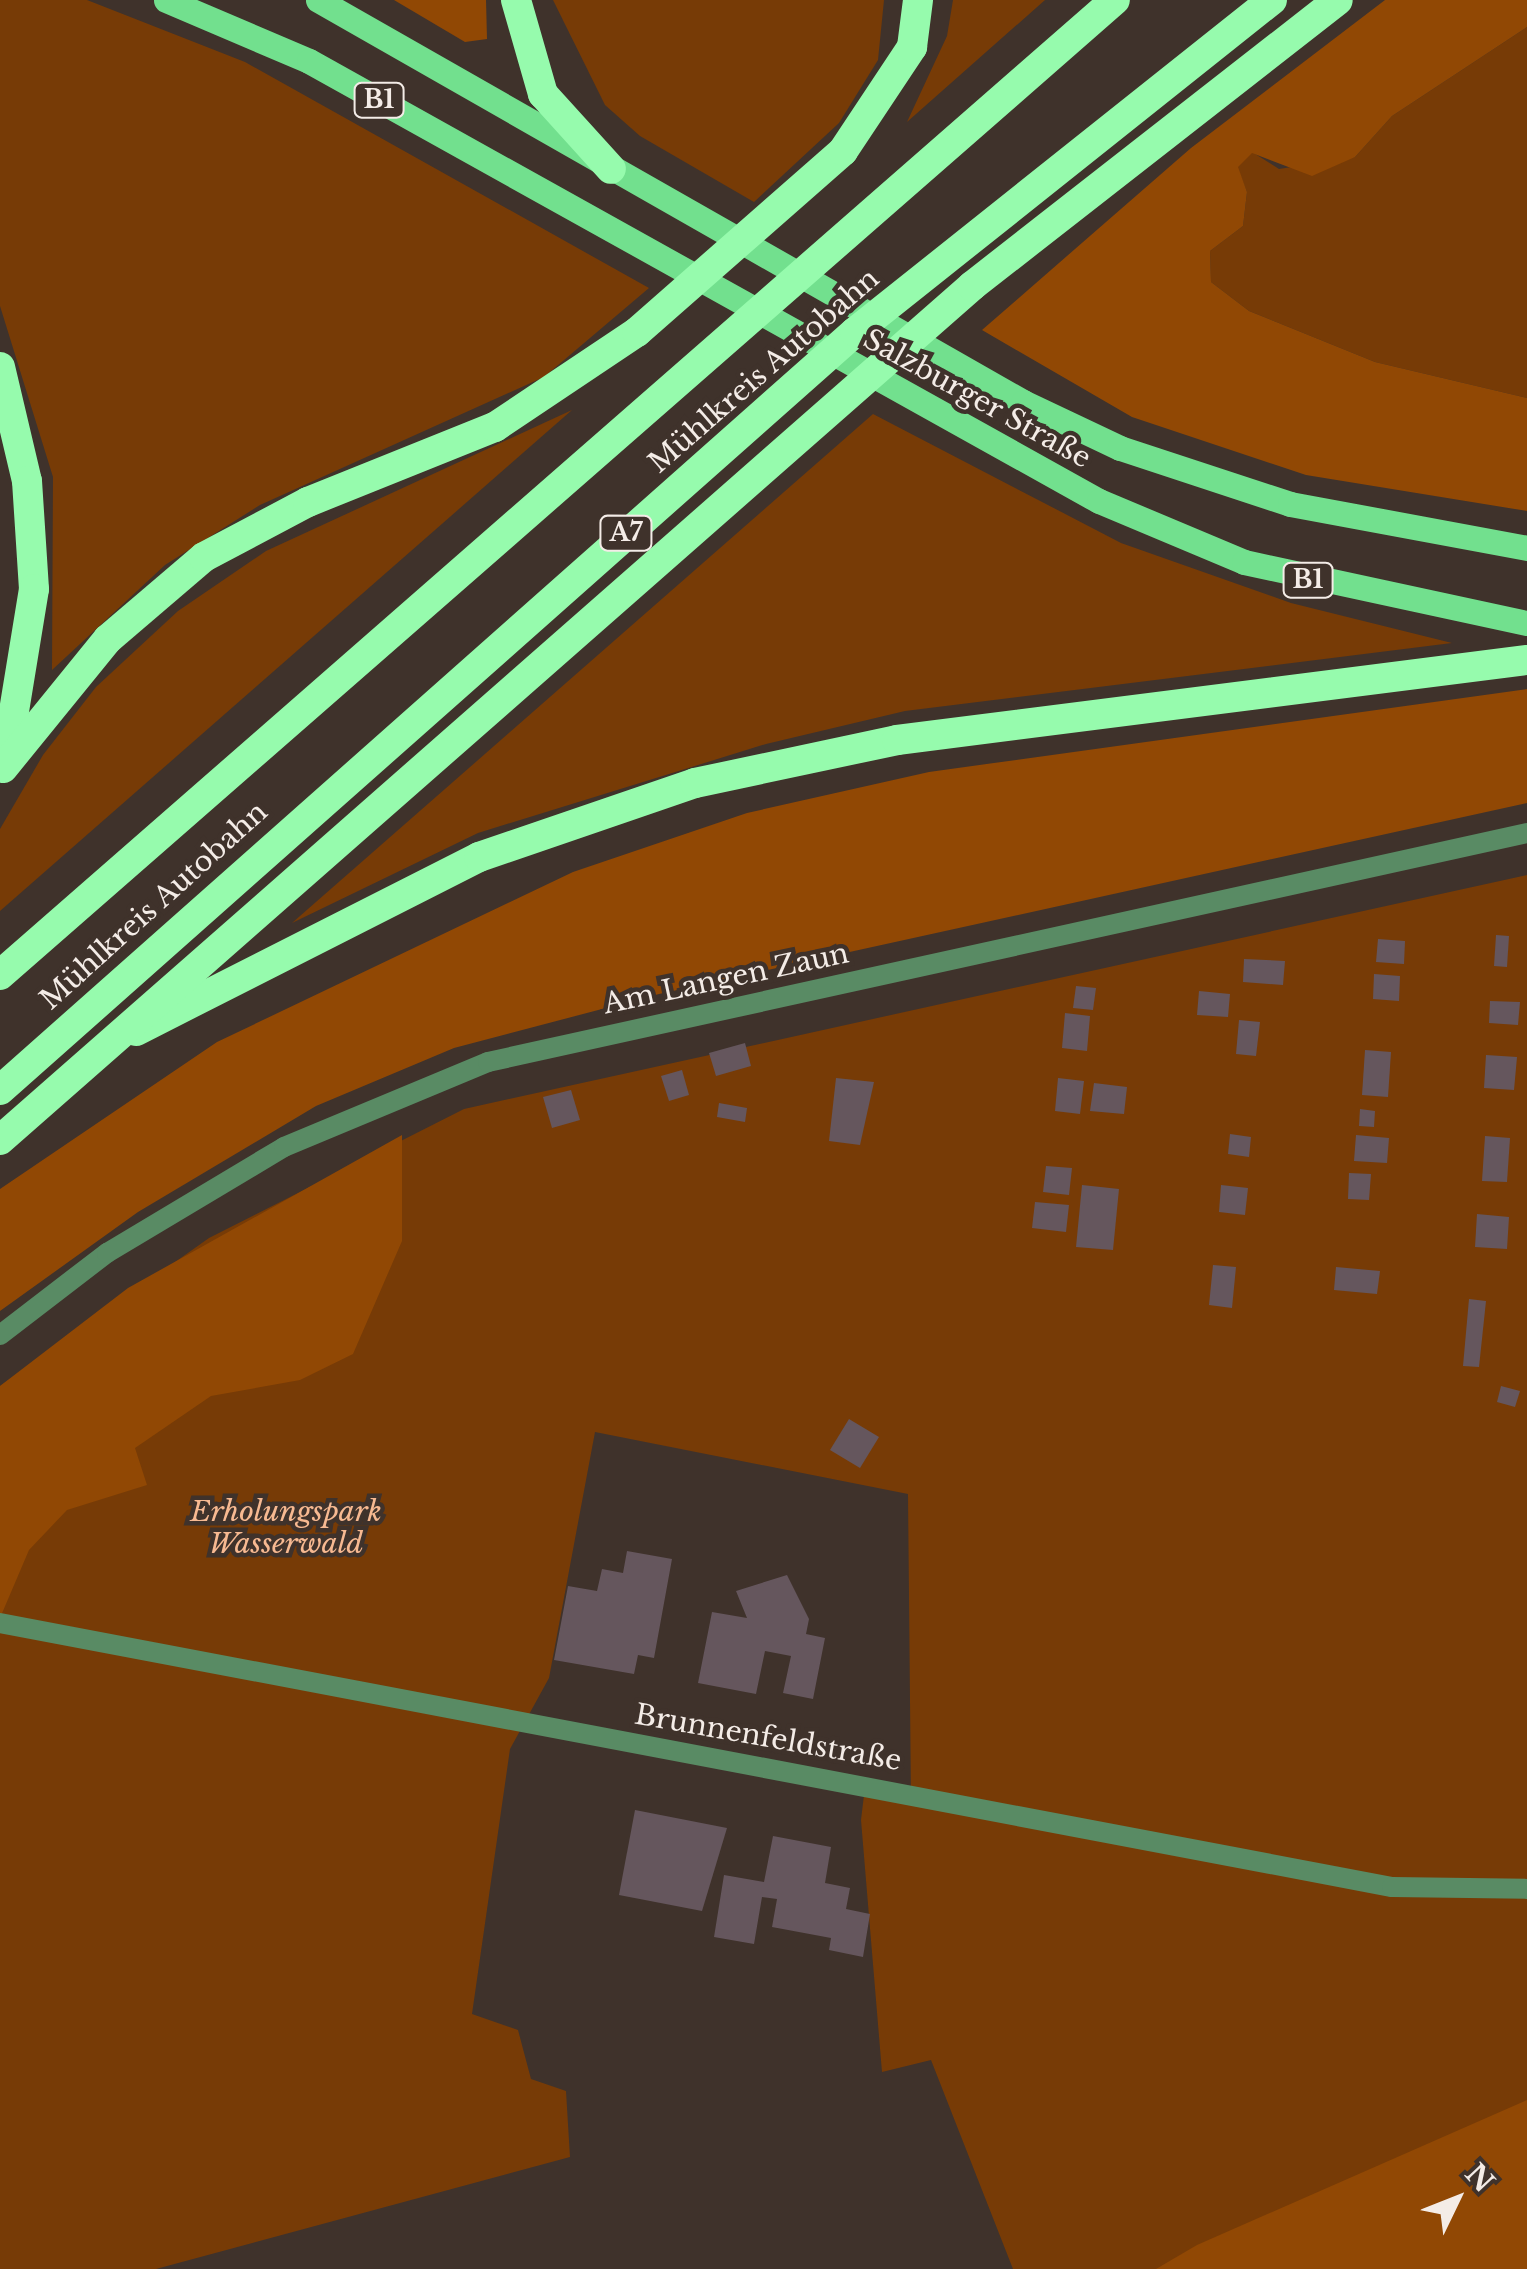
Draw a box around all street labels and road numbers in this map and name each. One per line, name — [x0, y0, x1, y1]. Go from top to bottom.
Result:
road number: B1 — [352, 80, 406, 120]
street label: Mühlkreis Autobahn — [642, 262, 886, 480]
street label: Salzburger Straße — [857, 322, 1097, 476]
road number: A7 — [598, 513, 654, 553]
road number: B1 — [1280, 560, 1336, 600]
street label: Mühlkreis Autobahn — [33, 795, 275, 1017]
street label: Am Langen Zaun — [600, 937, 852, 1021]
street label: Brunnenfeldstraße — [632, 1698, 904, 1778]

